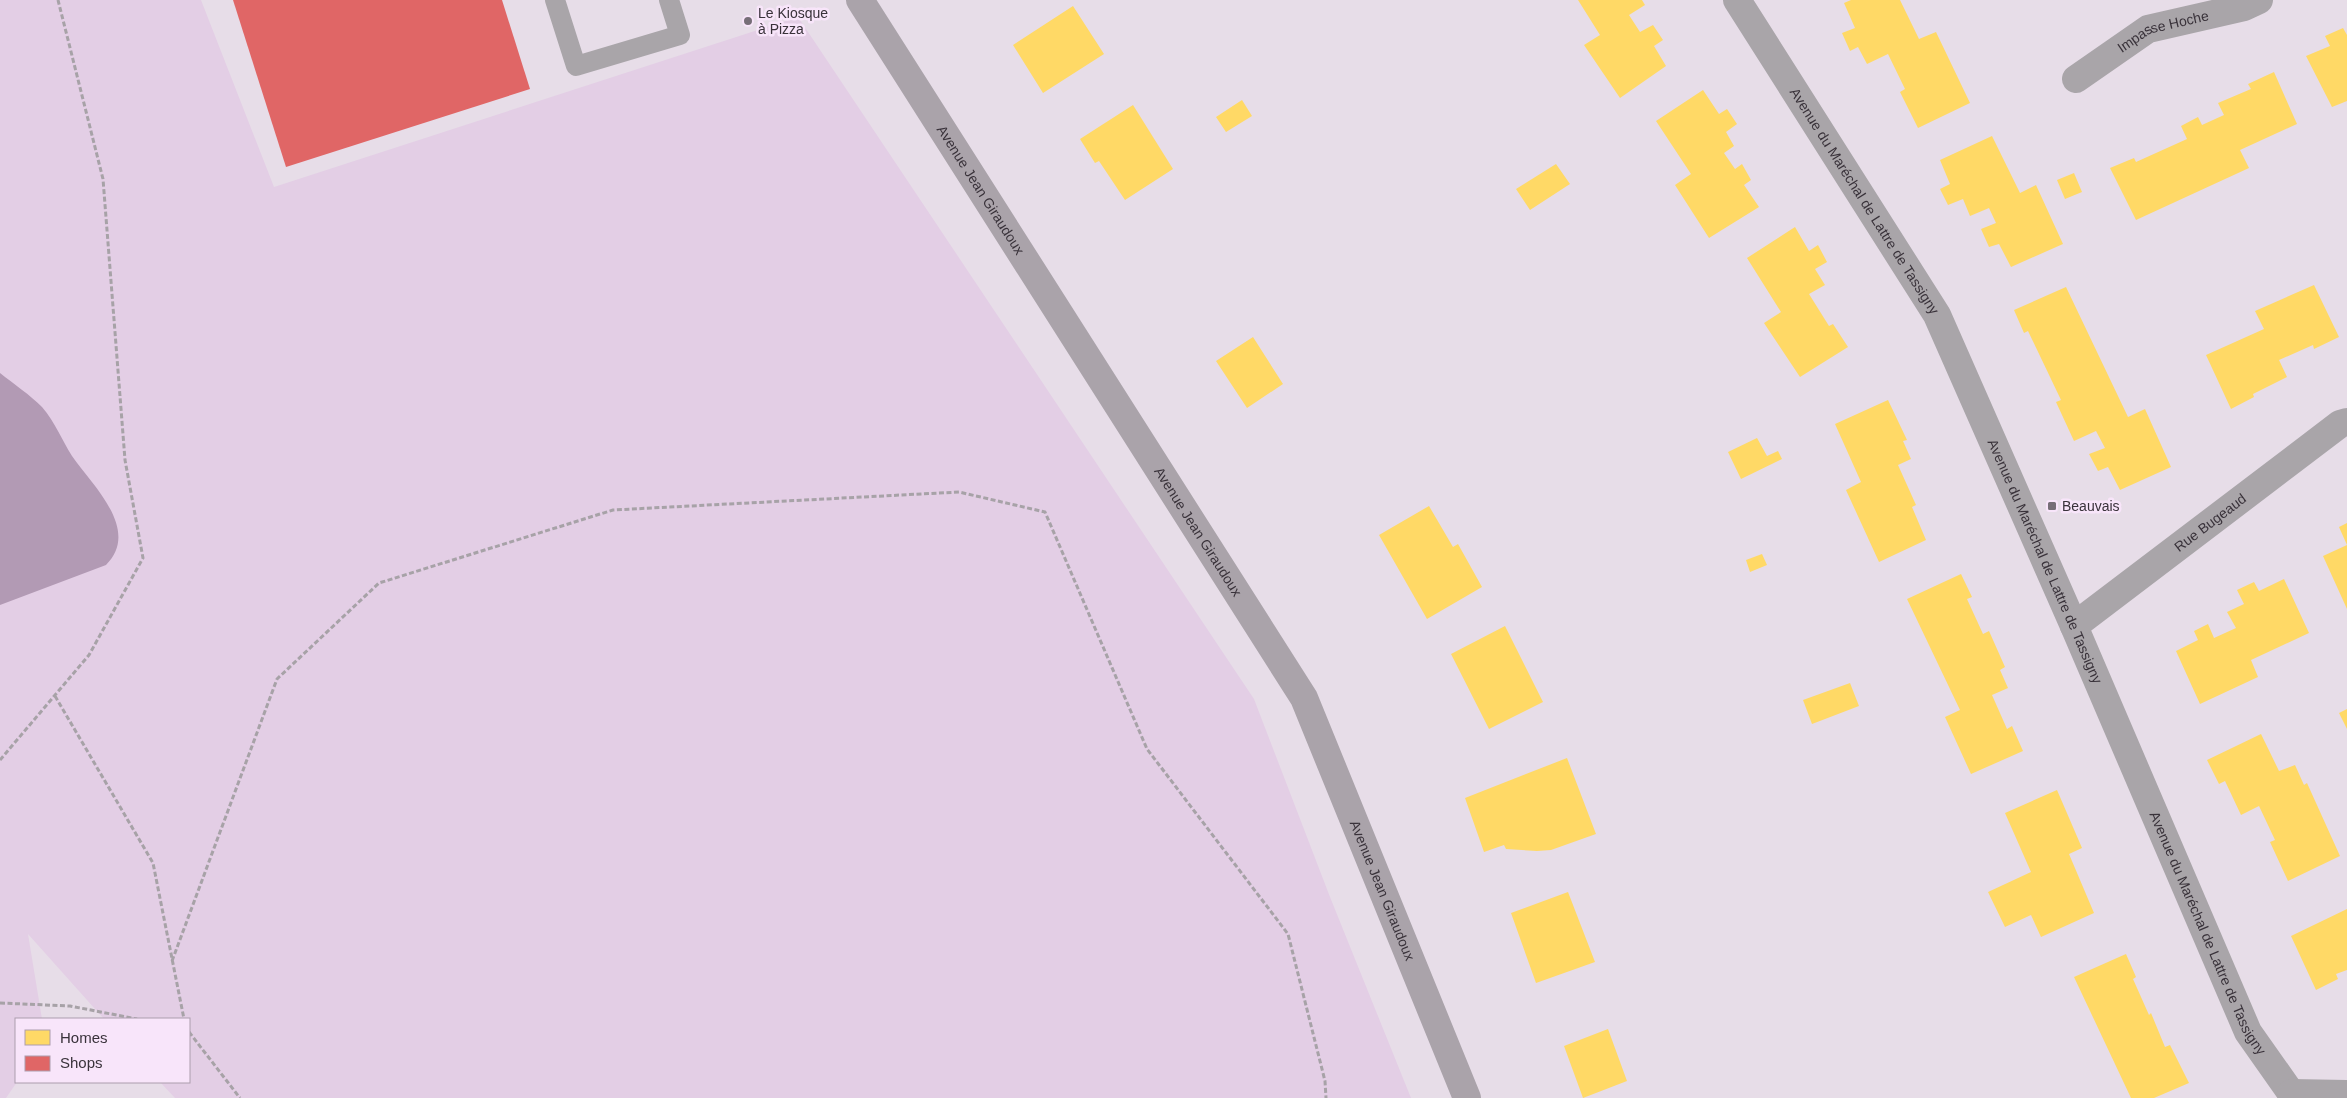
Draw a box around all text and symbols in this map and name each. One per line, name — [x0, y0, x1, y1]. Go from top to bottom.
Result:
place label: Le Kiosque à Pizza — [758, 5, 828, 37]
street label: Impasse Hoche — [2114, 7, 2210, 56]
marker: Le Kiosque à Pizza — [742, 15, 754, 27]
street label: Avenue du Maréchal de Lattre de Tassigny — [1787, 85, 1942, 317]
street label: Avenue Jean Giraudoux — [934, 122, 1028, 257]
street label: Avenue du Maréchal de Lattre de Tassigny — [1985, 436, 2106, 686]
street label: Avenue Jean Giraudoux — [1151, 464, 1245, 599]
street label: Rue Bugeaud — [2171, 490, 2249, 555]
place label: Beauvais — [2062, 498, 2120, 514]
marker: Beauvais — [2046, 500, 2058, 512]
street label: Avenue du Maréchal de Lattre de Tassigny — [2146, 809, 2269, 1058]
street label: Avenue Jean Giraudoux — [1347, 818, 1418, 963]
legend — [15, 1018, 190, 1083]
text: Homes — [60, 1029, 108, 1046]
text: Shops — [60, 1054, 103, 1071]

